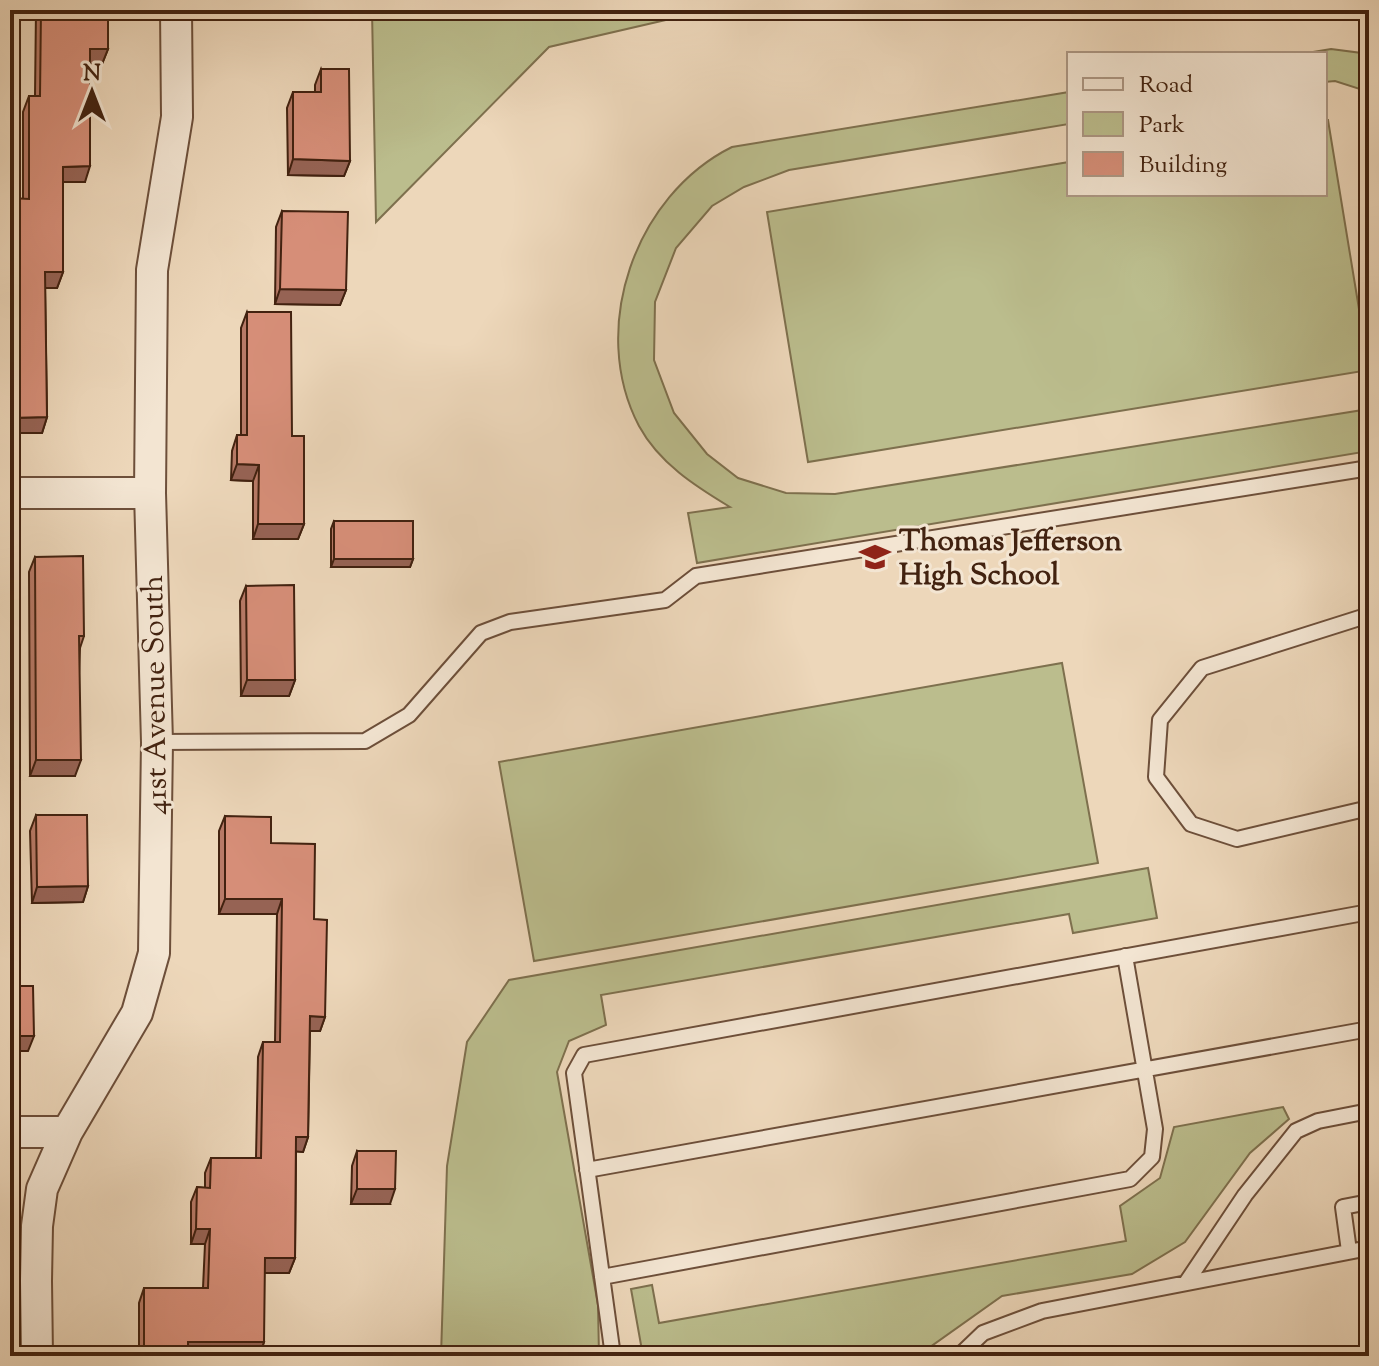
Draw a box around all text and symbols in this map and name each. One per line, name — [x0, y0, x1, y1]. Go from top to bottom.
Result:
north arrow — [52, 52, 132, 132]
legend — [1067, 52, 1327, 196]
text: N — [83, 59, 101, 91]
text: Road — [1139, 69, 1193, 103]
text: Park — [1139, 109, 1185, 143]
text: Building — [1139, 149, 1228, 183]
place label: Thomas Jefferson High School — [899, 521, 1122, 598]
school or university icon: Thomas Jefferson High School — [858, 540, 892, 574]
street label: 41st Avenue South — [133, 574, 180, 815]

